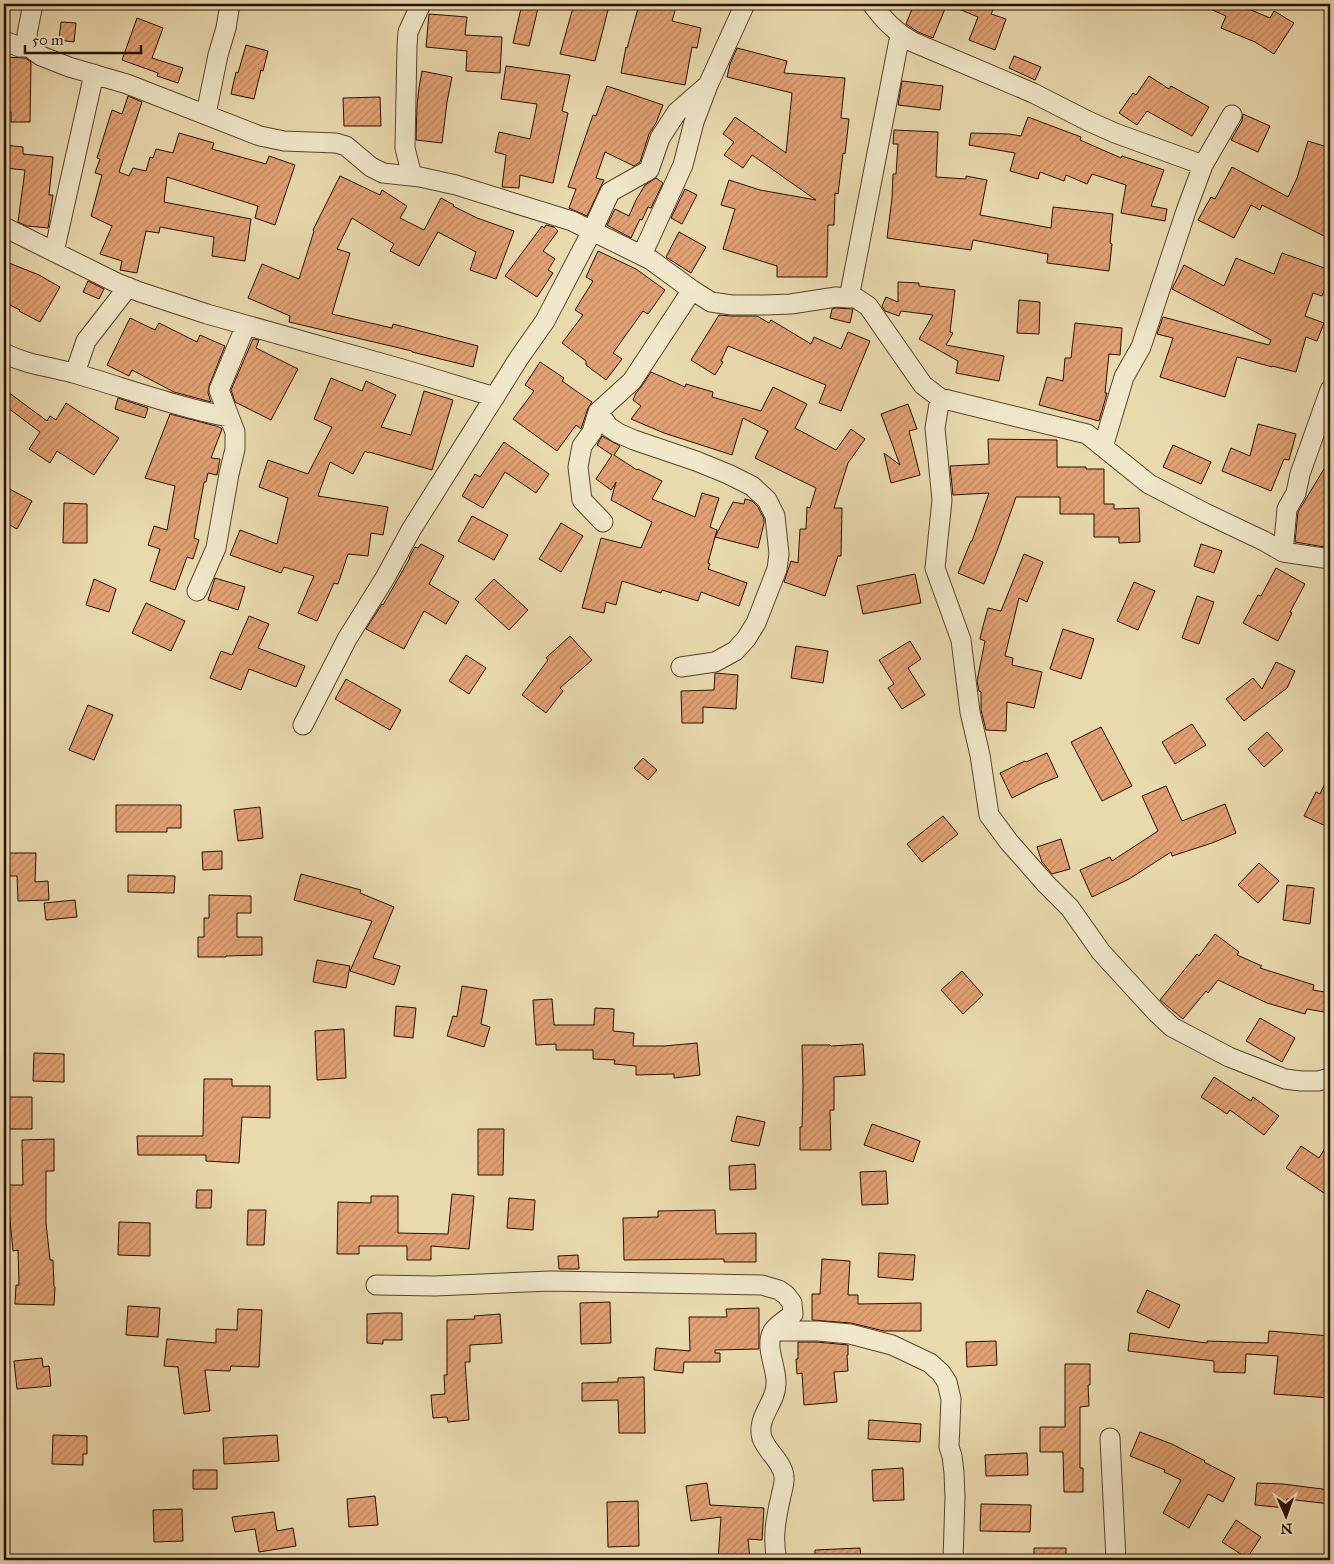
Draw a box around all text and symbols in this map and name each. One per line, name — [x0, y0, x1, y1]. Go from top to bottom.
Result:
scale bar — [25, 22, 141, 54]
text: 50 m — [32, 31, 64, 49]
north arrow — [1262, 1492, 1312, 1542]
text: N — [1280, 1520, 1293, 1537]

